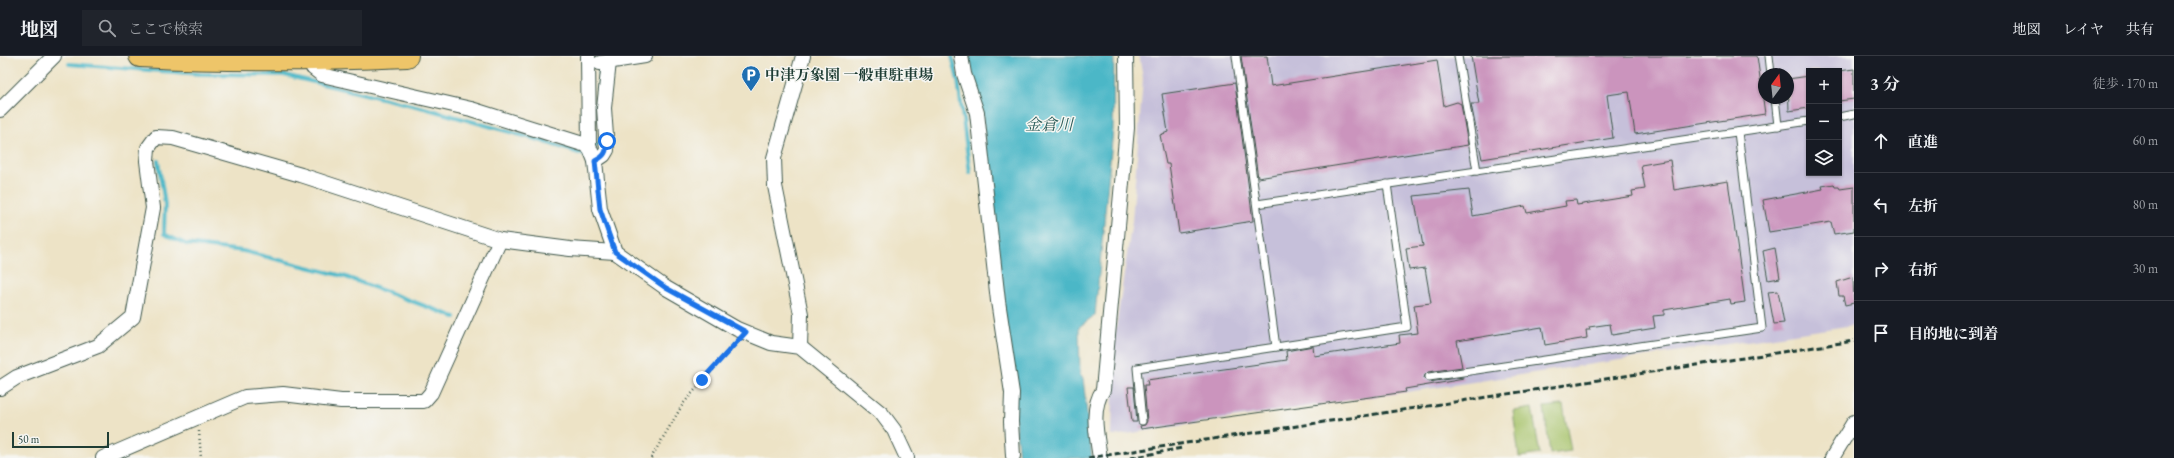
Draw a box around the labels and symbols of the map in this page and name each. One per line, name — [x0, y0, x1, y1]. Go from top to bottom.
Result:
parking icon: 中津万象園 一般車駐車場 — [740, 64, 762, 92]
place label: 中津万象園 一般車駐車場 — [765, 65, 934, 84]
north arrow — [1758, 68, 1794, 104]
water label: 金倉川 — [1025, 114, 1075, 135]
route start — [598, 132, 616, 150]
route end — [693, 371, 711, 389]
scale bar — [12, 430, 109, 449]

